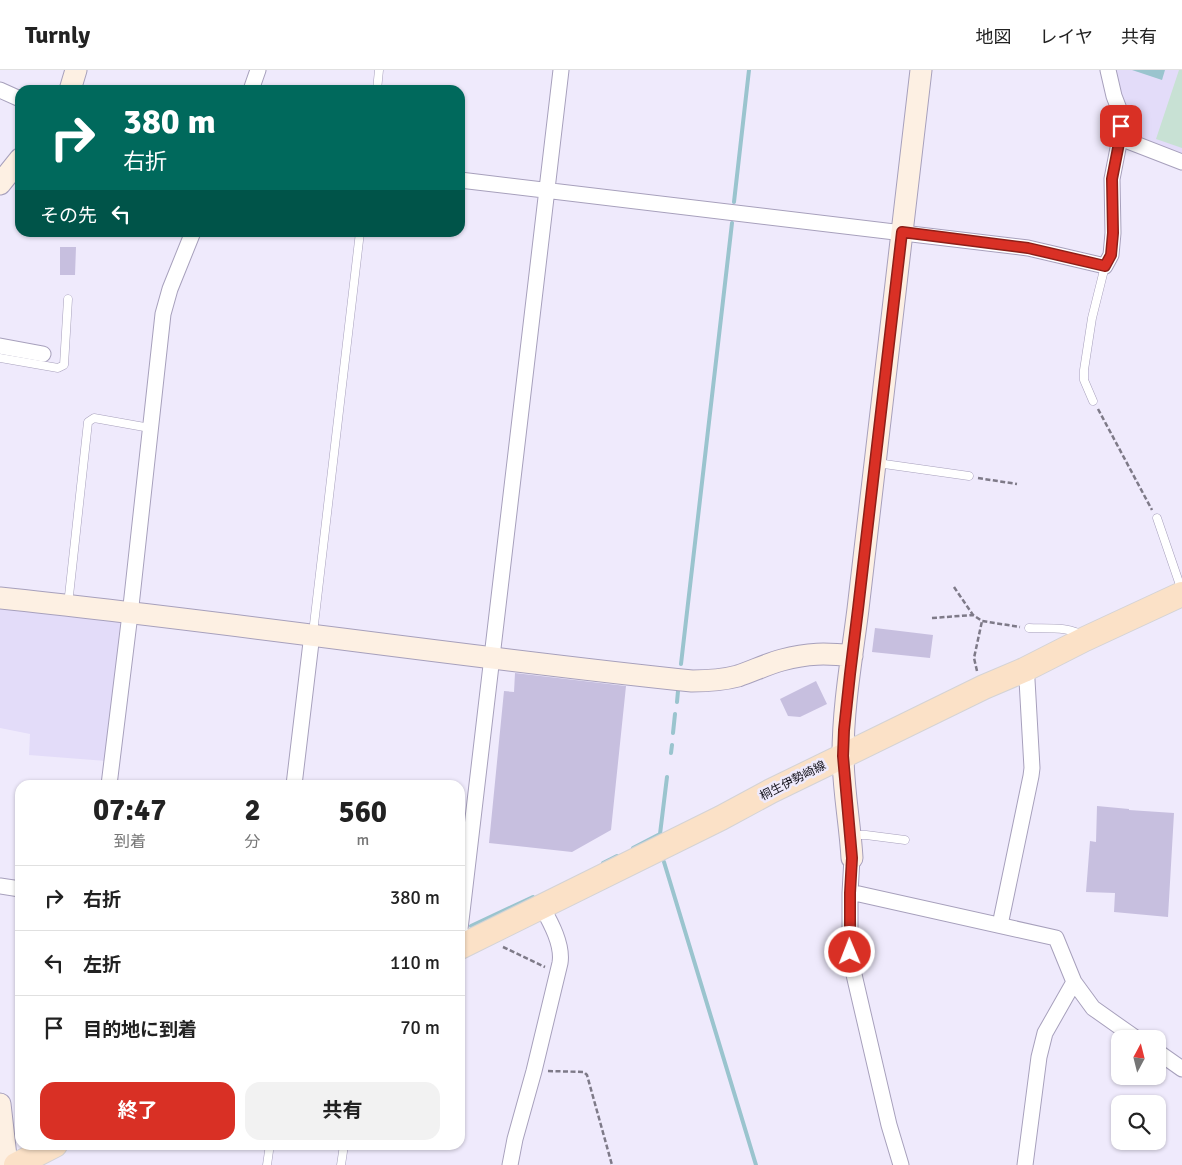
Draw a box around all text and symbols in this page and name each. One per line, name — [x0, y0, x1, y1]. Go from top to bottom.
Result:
text: Turnly — [25, 20, 90, 50]
text: 地図 — [976, 26, 1012, 48]
text: レイヤ — [1040, 26, 1093, 48]
text: 共有 — [1121, 26, 1157, 48]
text: 380 m — [123, 100, 216, 143]
icon: right — [40, 105, 105, 170]
pin — [1100, 105, 1142, 147]
icon: arrive — [1107, 112, 1135, 140]
text: 右折 — [123, 148, 167, 175]
icon: left — [107, 200, 135, 228]
text: その先 — [40, 204, 97, 228]
street label: 桐生伊勢崎線 — [758, 758, 828, 804]
text: 07:47 — [93, 792, 167, 829]
text: 2 — [244, 792, 261, 829]
text: 560 — [338, 794, 387, 831]
text: m — [356, 830, 369, 850]
text: 到着 — [114, 832, 146, 852]
text: 分 — [244, 832, 261, 852]
icon: right — [40, 884, 68, 912]
text: 380 m — [390, 886, 440, 910]
text: 右折 — [83, 888, 121, 912]
position arrow — [823, 925, 875, 977]
icon: left — [40, 949, 68, 977]
text: 110 m — [390, 951, 440, 975]
text: 左折 — [83, 953, 121, 977]
icon: arrive — [40, 1014, 68, 1042]
text: 70 m — [400, 1016, 440, 1040]
text: 目的地に到着 — [83, 1018, 197, 1042]
north arrow — [1111, 1030, 1166, 1085]
map controls — [1111, 1030, 1166, 1150]
button: 終了 — [40, 1082, 235, 1140]
button: 共有 — [245, 1082, 440, 1140]
button: search — [1111, 1095, 1166, 1150]

